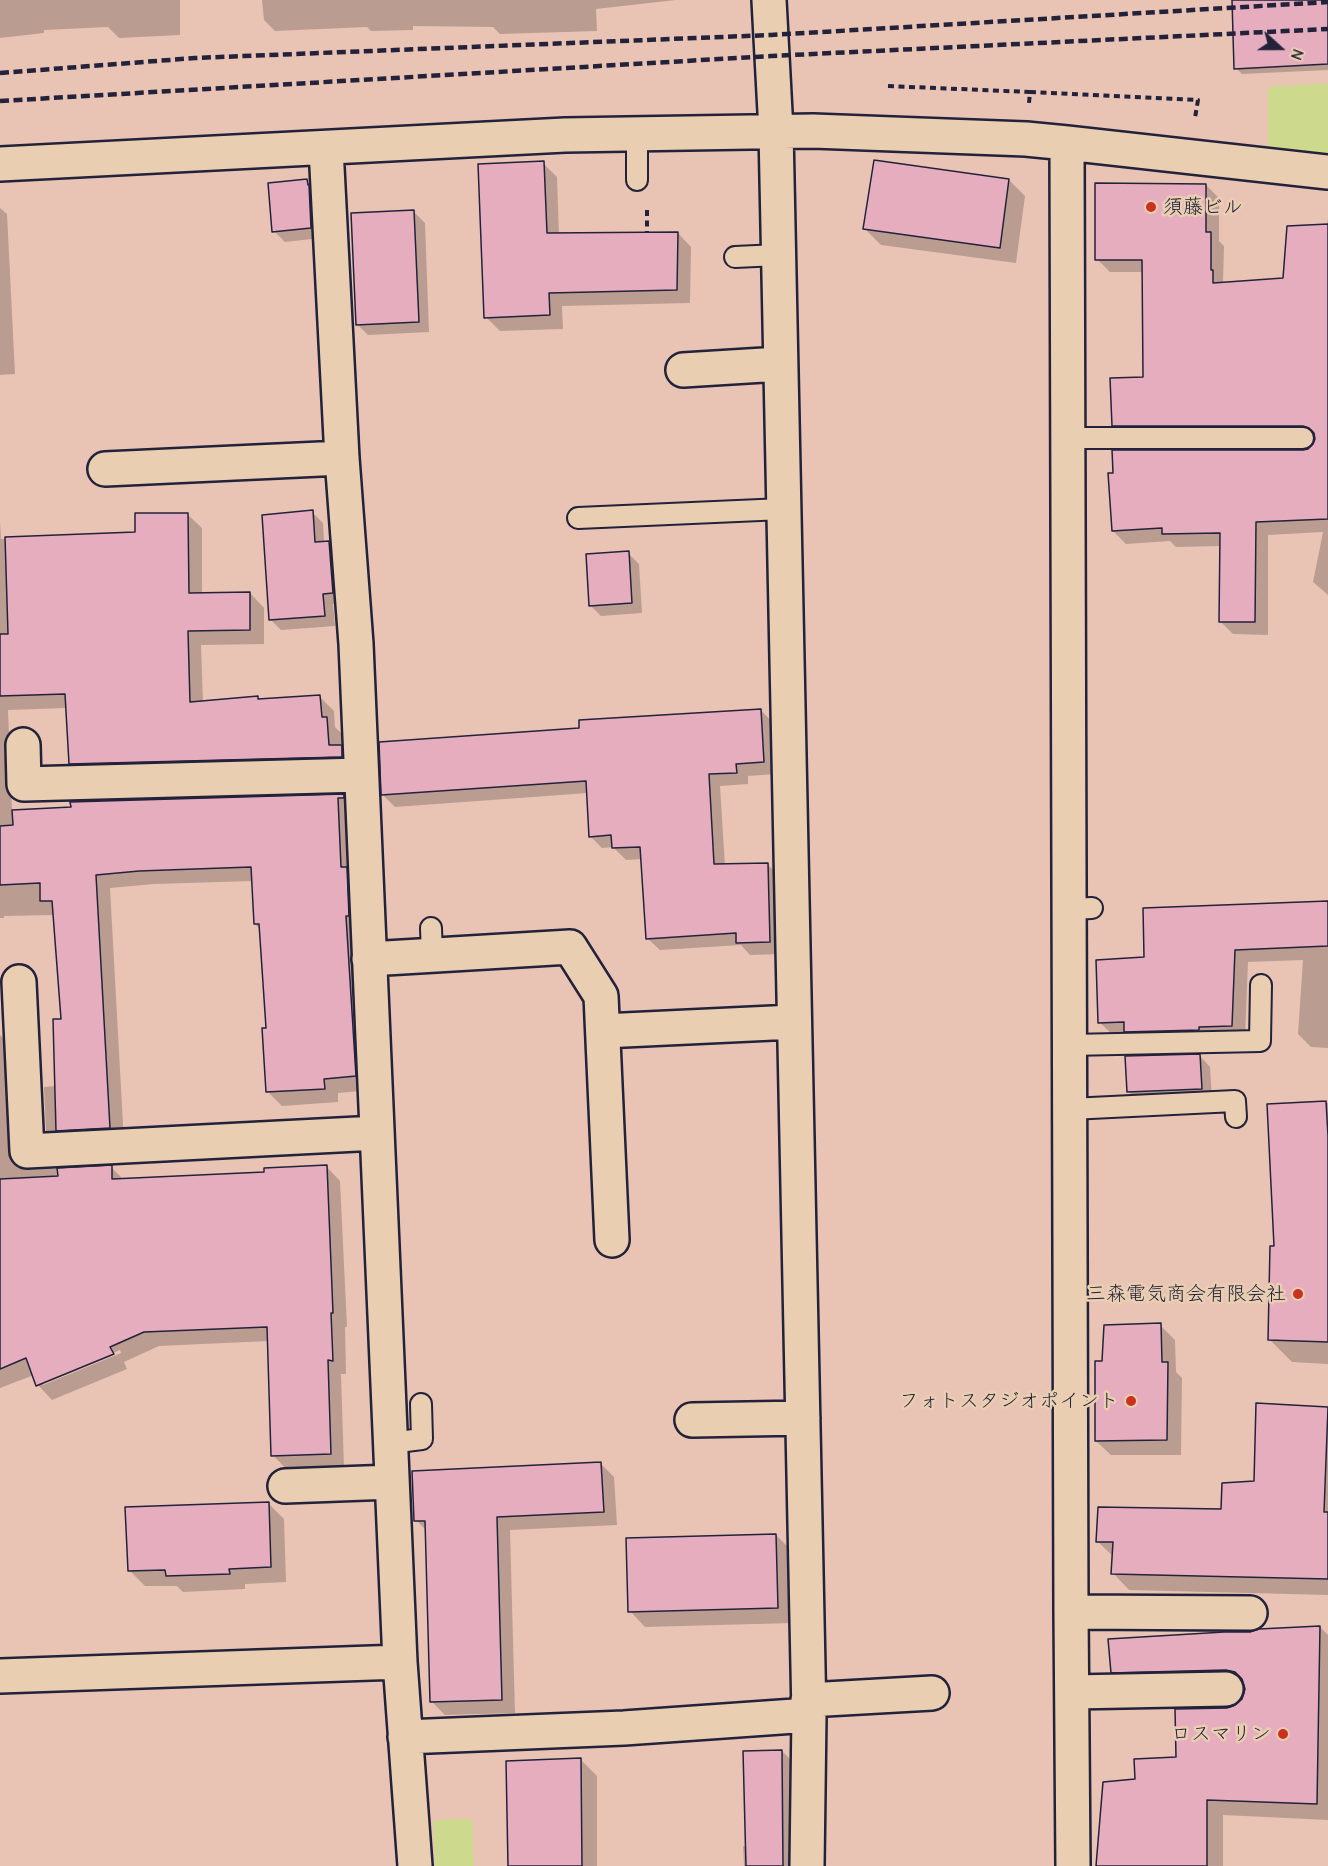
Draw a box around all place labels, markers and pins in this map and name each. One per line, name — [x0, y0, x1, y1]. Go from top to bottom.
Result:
place label: 須藤ビル — [1163, 195, 1243, 219]
marker: 須藤ビル — [1144, 200, 1158, 214]
place label: 三森電気商会有限会社 — [1086, 1282, 1286, 1306]
marker: 三森電気商会有限会社 — [1291, 1287, 1305, 1301]
place label: フォトスタジオポイント — [899, 1389, 1119, 1413]
marker: フォトスタジオポイント — [1124, 1394, 1138, 1408]
place label: ロスマリン — [1171, 1722, 1271, 1746]
marker: ロスマリン — [1276, 1727, 1290, 1741]

